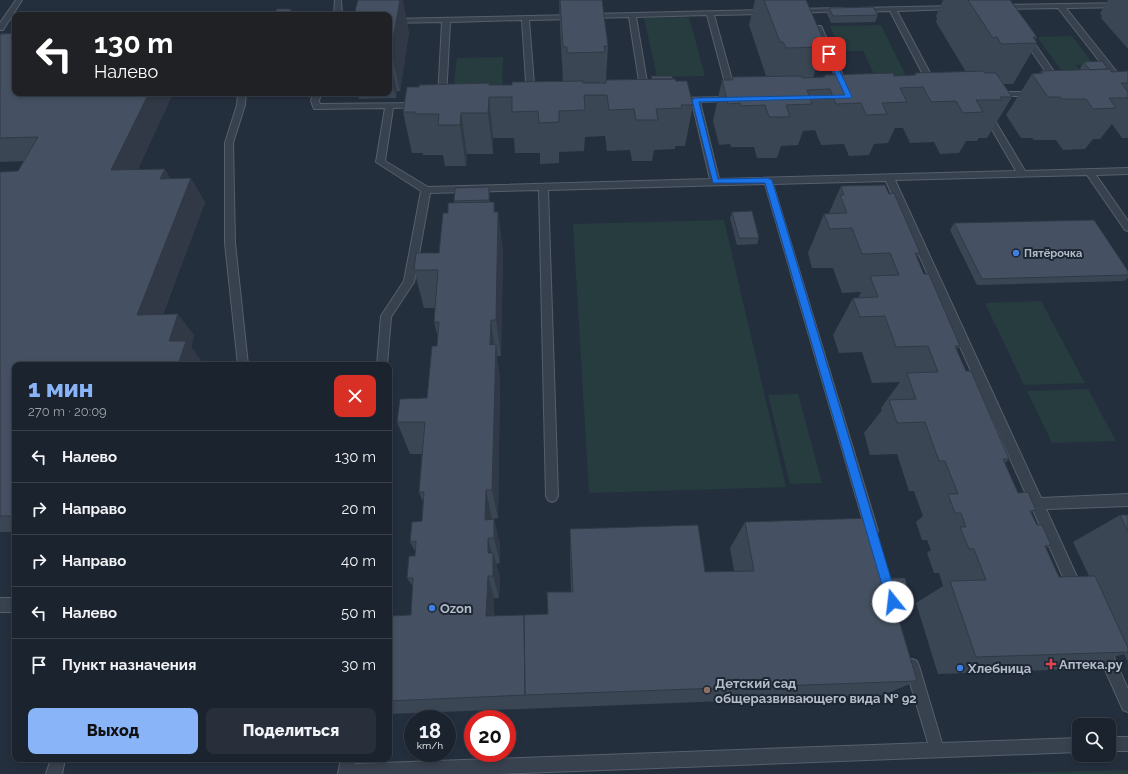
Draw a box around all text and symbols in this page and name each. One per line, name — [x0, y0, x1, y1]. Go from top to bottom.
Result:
text: 130 m — [94, 27, 173, 60]
icon: left — [28, 28, 80, 80]
pin — [812, 37, 846, 71]
icon: arrive — [818, 43, 840, 65]
text: Налево — [94, 61, 158, 82]
place label: Пятёрочка — [1024, 247, 1082, 260]
marker: Пятёрочка — [1011, 248, 1021, 258]
text: 1 мин — [28, 374, 93, 403]
button: close — [334, 375, 376, 417]
text: 270 m · 20:09 — [28, 404, 107, 419]
icon: left — [28, 446, 50, 468]
text: Налево — [62, 448, 117, 466]
text: 130 m — [335, 448, 376, 466]
icon: right — [28, 498, 50, 520]
text: Направо — [62, 500, 126, 518]
text: 20 m — [341, 500, 376, 518]
icon: right — [28, 550, 50, 572]
text: Направо — [62, 552, 126, 570]
text: 40 m — [341, 552, 376, 570]
position arrow — [872, 581, 914, 623]
place label: Ozon — [440, 601, 472, 616]
icon: left — [28, 602, 50, 624]
marker: Ozon — [427, 603, 437, 613]
text: Налево — [62, 604, 117, 622]
text: 50 m — [341, 604, 376, 622]
icon: arrive — [28, 654, 50, 676]
text: Пункт назначения — [62, 656, 196, 674]
text: 30 m — [341, 656, 376, 674]
place label: Аптека.ру — [1059, 657, 1123, 672]
marker: Аптека.ру — [1046, 659, 1056, 669]
place label: Хлебница — [967, 661, 1032, 676]
marker: Хлебница — [955, 663, 965, 673]
place label: Детский сад общеразвивающего вида № 92 — [715, 676, 917, 706]
marker: Детский сад общеразвивающего вида № 92 — [702, 685, 712, 695]
button: Выход — [28, 708, 198, 754]
button: Поделиться — [206, 708, 376, 754]
speed limit sign: 20 — [464, 710, 516, 762]
map controls — [1072, 718, 1116, 762]
button: search — [1072, 718, 1116, 762]
text: 18 — [419, 719, 441, 743]
text: km/h — [417, 740, 443, 751]

